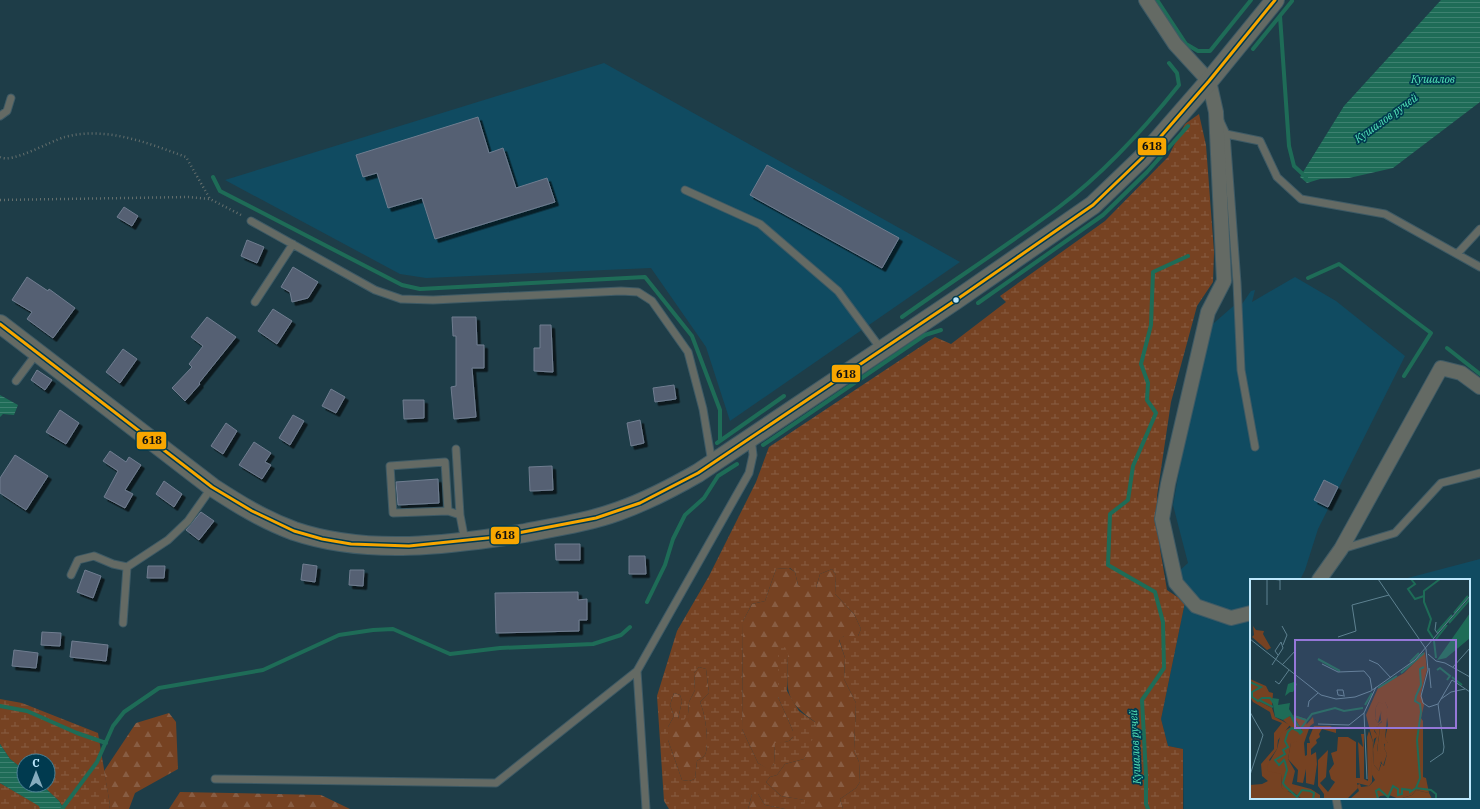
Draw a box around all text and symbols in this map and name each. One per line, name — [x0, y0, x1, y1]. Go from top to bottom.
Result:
water label: Кушалов — [1410, 72, 1455, 86]
water label: Кушалов ручей — [1351, 90, 1421, 146]
line badge: 618 — [1137, 137, 1167, 156]
text: 618 — [1142, 139, 1162, 153]
unlabelled marker — [951, 295, 961, 305]
line badge: 618 — [831, 364, 861, 383]
text: 618 — [836, 367, 856, 381]
line badge: 618 — [136, 431, 167, 450]
text: 618 — [142, 433, 162, 447]
line badge: 618 — [490, 526, 520, 545]
text: 618 — [495, 528, 515, 542]
inset map — [1250, 579, 1470, 799]
water label: Кушалов ручей — [1126, 709, 1144, 786]
north arrow — [16, 753, 56, 793]
text: С — [32, 756, 40, 770]

